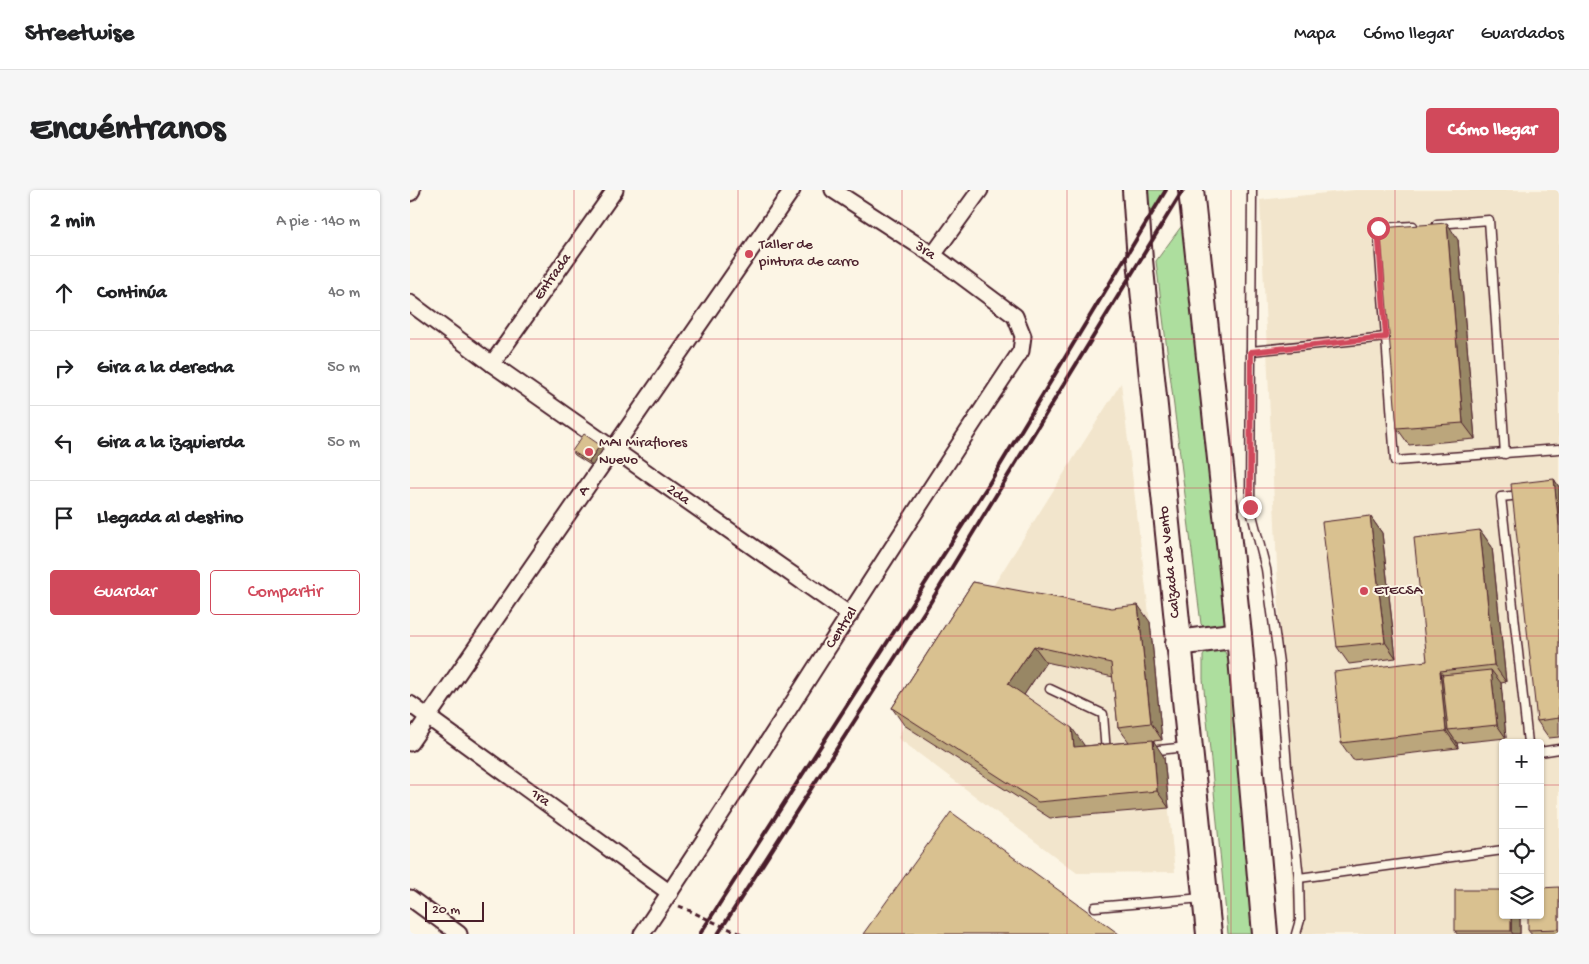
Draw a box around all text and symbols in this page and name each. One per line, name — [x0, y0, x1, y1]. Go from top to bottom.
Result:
text: Streetwise — [25, 20, 134, 49]
text: Mapa — [1294, 24, 1335, 45]
text: Cómo llegar — [1363, 24, 1453, 45]
text: Guardados — [1481, 24, 1564, 45]
button: Cómo llegar — [1426, 108, 1559, 153]
text: Encuéntranos — [30, 110, 225, 151]
text: 2 min — [50, 210, 95, 235]
text: A pie · 140 m — [276, 213, 360, 232]
route start — [1367, 217, 1390, 240]
place label: Taller de pintura de carro — [758, 236, 859, 271]
street label: 3ra — [910, 237, 939, 265]
marker: Taller de pintura de carro — [743, 248, 755, 260]
street label: Entrada — [530, 249, 576, 304]
icon: ahead — [50, 279, 78, 307]
text: Continúa — [97, 282, 167, 305]
text: 40 m — [328, 284, 360, 303]
icon: right — [50, 354, 78, 382]
text: Gira a la derecha — [97, 357, 234, 380]
text: 50 m — [327, 359, 360, 378]
icon: left — [50, 429, 78, 457]
text: Gira a la izquierda — [97, 432, 244, 455]
text: 50 m — [327, 434, 360, 453]
place label: MAI Miraflores Nuevo — [599, 434, 687, 469]
marker: MAI Miraflores Nuevo — [583, 446, 595, 458]
street label: A — [574, 481, 595, 500]
street label: 2da — [663, 481, 694, 510]
route end — [1239, 496, 1262, 519]
icon: arrive — [50, 504, 78, 532]
street label: Calzada de Vento — [1155, 505, 1185, 619]
text: Llegada al destino — [97, 507, 243, 530]
button: Guardar — [50, 570, 200, 615]
button: Compartir — [210, 570, 360, 615]
place label: ETECSA — [1374, 582, 1424, 600]
marker: ETECSA — [1358, 585, 1370, 597]
street label: Central — [822, 604, 862, 652]
map controls — [1499, 739, 1544, 919]
button: + — [1499, 739, 1544, 784]
street label: 1ra — [526, 784, 554, 811]
button: − — [1499, 784, 1544, 829]
button: locate — [1499, 829, 1544, 874]
button: layers — [1499, 874, 1544, 919]
scale bar — [425, 899, 484, 922]
text: 20 m — [432, 902, 460, 919]

